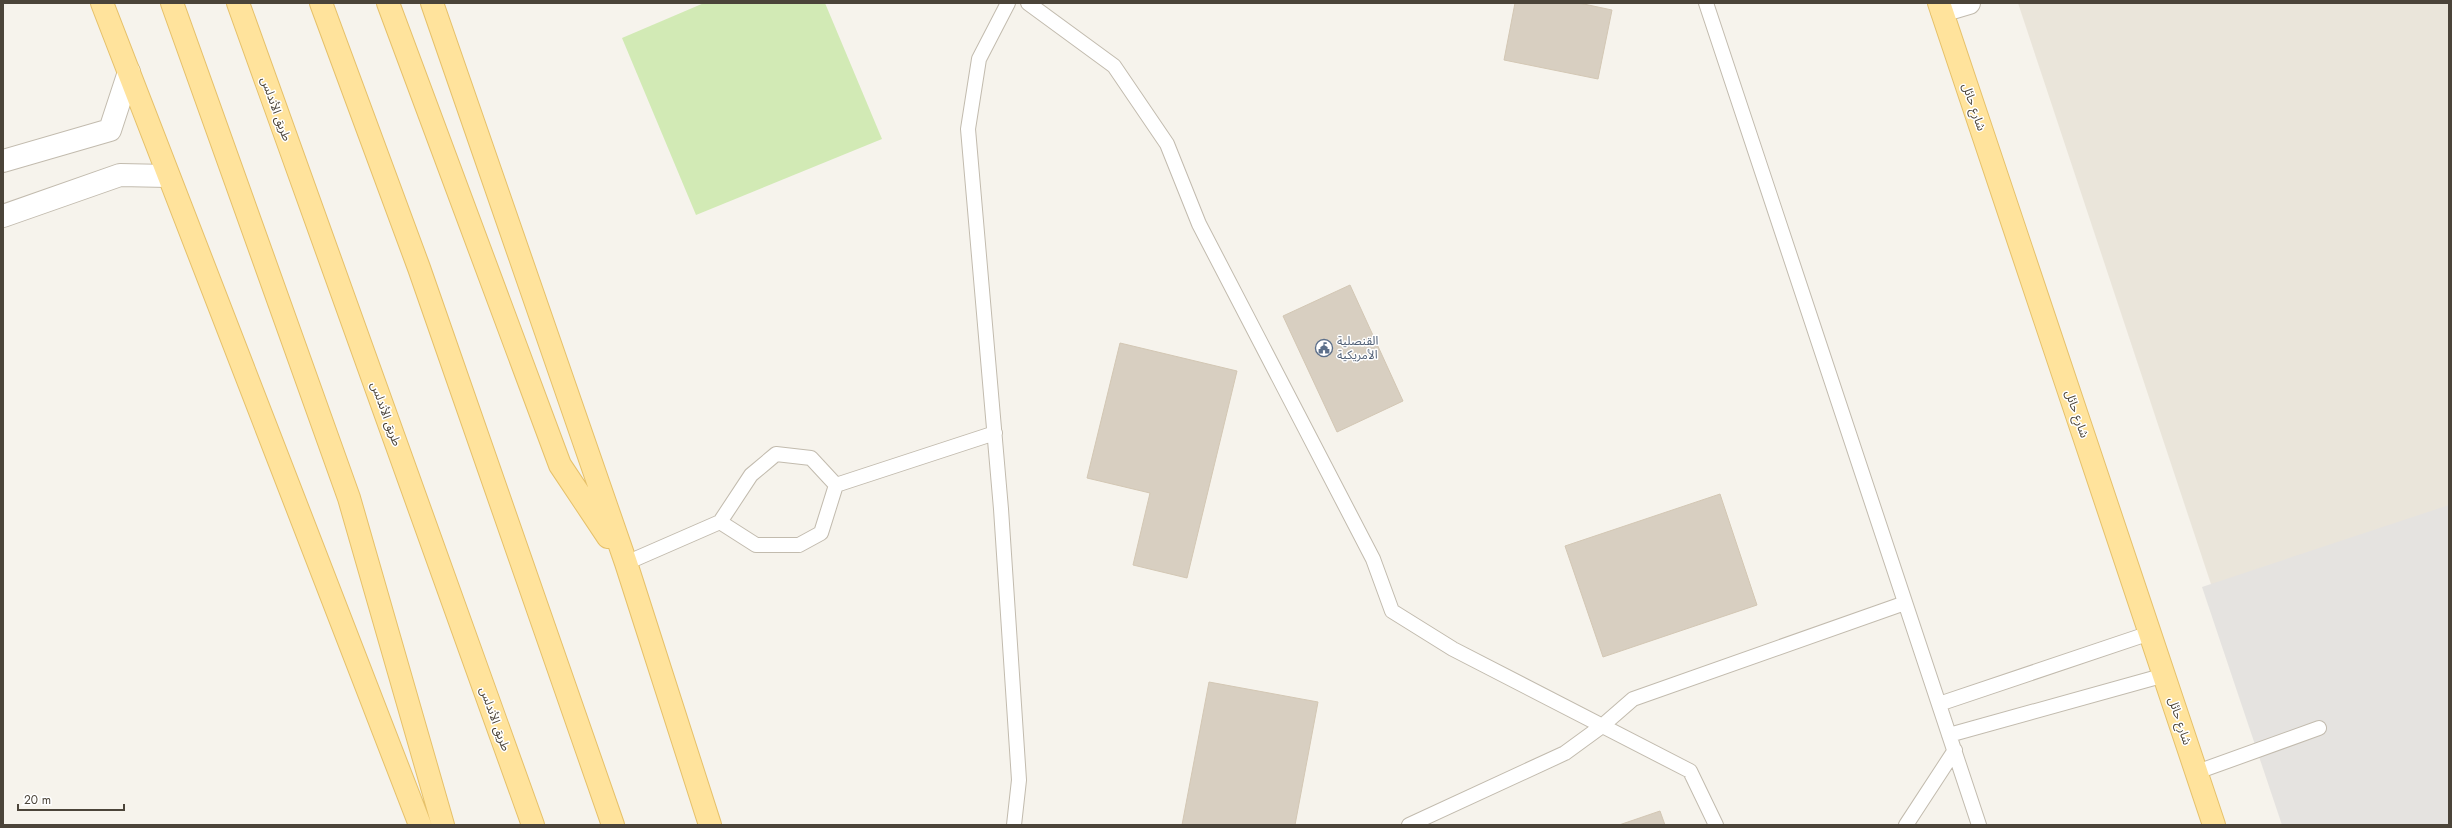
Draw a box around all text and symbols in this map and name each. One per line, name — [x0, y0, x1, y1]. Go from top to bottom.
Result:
street label: طريق الأندلس — [256, 74, 296, 144]
street label: شارع حائل — [1957, 81, 1991, 133]
place label: القنصلية الأمريكية — [1337, 332, 1378, 364]
public building icon: القنصلية الأمريكية — [1314, 338, 1334, 358]
street label: طريق الأندلس — [366, 379, 406, 449]
street label: شارع حائل — [2060, 388, 2094, 440]
street label: طريق الأندلس — [475, 684, 515, 754]
street label: شارع حائل — [2164, 695, 2196, 747]
scale bar — [18, 786, 124, 812]
text: 20 m — [24, 791, 51, 809]

